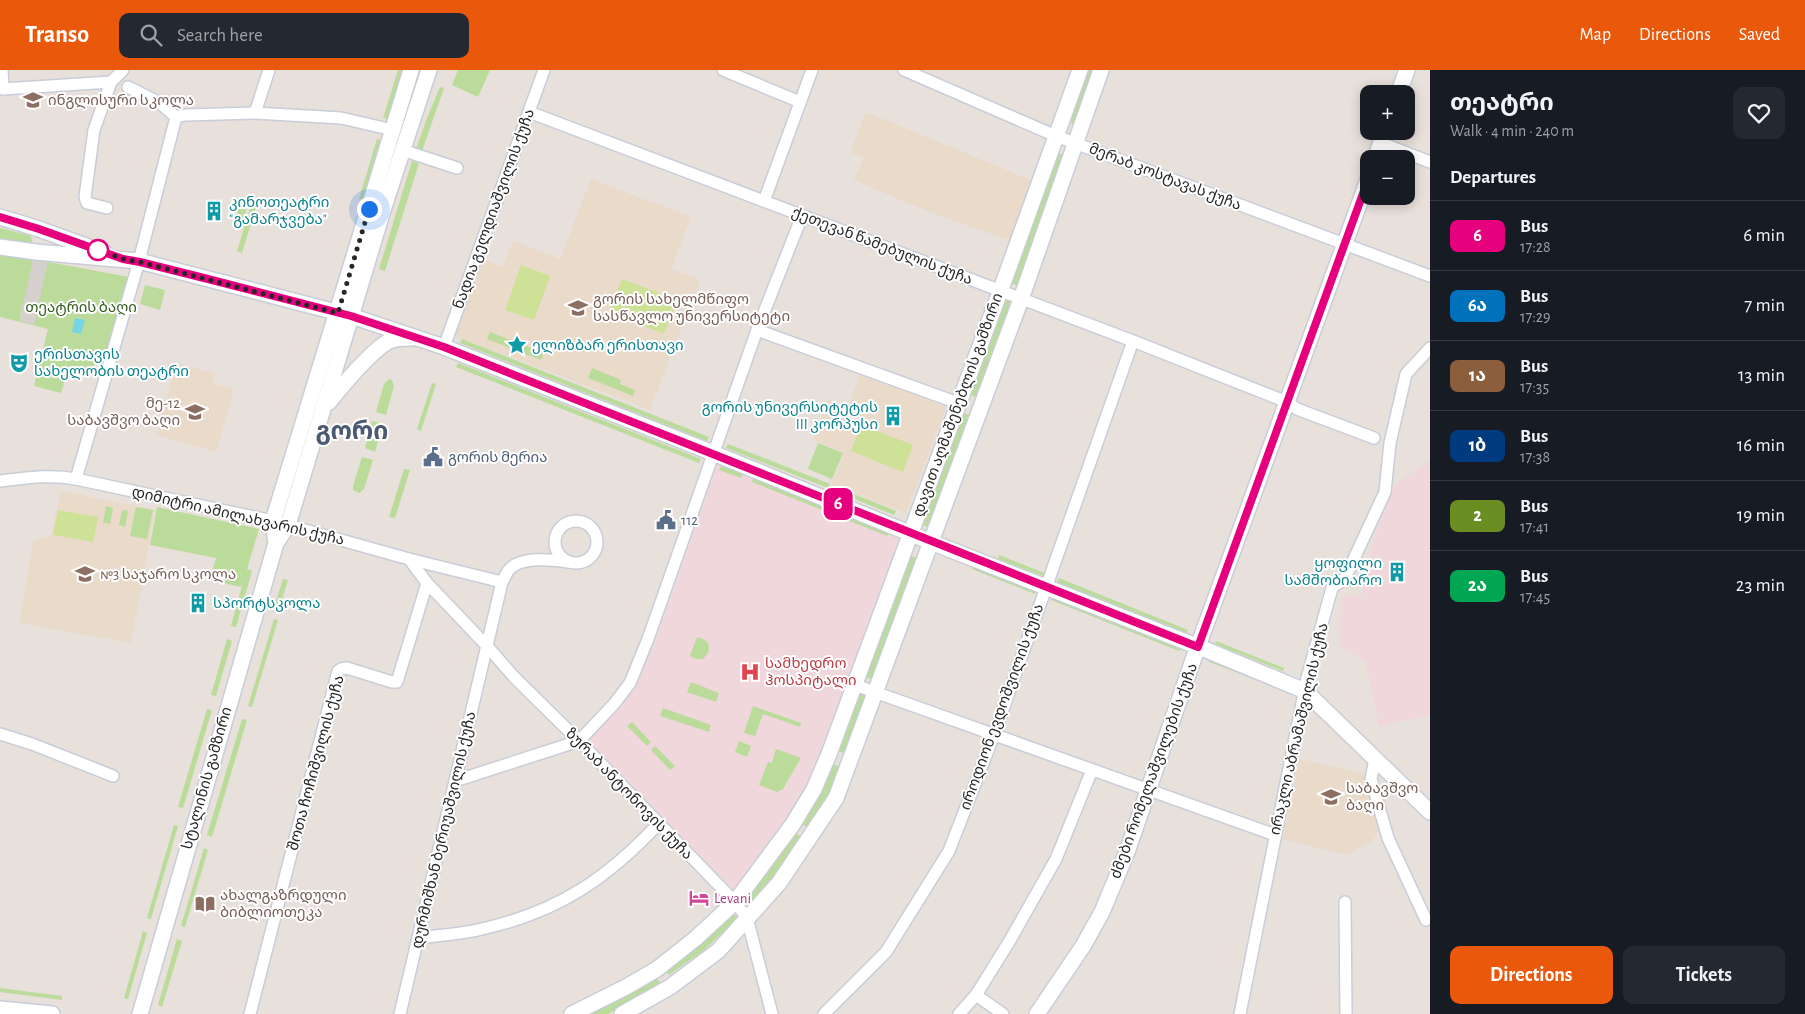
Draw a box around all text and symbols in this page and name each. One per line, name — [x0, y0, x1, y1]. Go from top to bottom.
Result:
search box — [119, 13, 469, 58]
icon: search — [137, 21, 165, 49]
text: Transo — [25, 23, 89, 47]
text: Search here — [177, 26, 263, 45]
text: Map — [1580, 26, 1611, 44]
text: Directions — [1639, 26, 1711, 44]
text: Saved — [1739, 26, 1780, 44]
map controls — [1360, 85, 1415, 205]
button: + — [1360, 85, 1415, 140]
button: heart — [1733, 87, 1785, 139]
school or university icon: ინგლისური სკოლა — [22, 89, 44, 111]
text: თეატრი — [1450, 91, 1554, 115]
place label: ინგლისური სკოლა — [48, 93, 194, 109]
street label: ნადია გელდიაშვილის ქუჩა — [451, 107, 538, 311]
text: Walk · 4 min · 240 m — [1450, 123, 1574, 139]
street label: მერაბ კოსტავას ქუჩა — [1086, 141, 1243, 214]
button: − — [1360, 150, 1415, 205]
text: Departures — [1450, 168, 1536, 187]
place label: კინოთეატრი "გამარჯვება" — [229, 195, 329, 228]
your location — [357, 197, 382, 222]
building icon: კინოთეატრი "გამარჯვება" — [203, 200, 225, 222]
street label: ქეთევან წამებულის ქუჩა — [789, 205, 974, 288]
text: Bus — [1520, 217, 1548, 236]
text: 6 min — [1743, 226, 1785, 245]
text: 6 — [1473, 227, 1482, 245]
unlabelled marker — [87, 239, 109, 261]
text: 17:28 — [1520, 239, 1551, 255]
text: Bus — [1520, 287, 1548, 306]
street label: დავით აღმაშენებლის გამზირი — [910, 291, 1006, 519]
place label: გორის სახელმწიფო სასწავლო უნივერსიტეტი — [593, 292, 790, 325]
text: 7 min — [1744, 296, 1785, 315]
school or university icon: გორის სახელმწიფო სასწავლო უნივერსიტეტი — [567, 297, 589, 319]
text: 6ა — [1468, 297, 1487, 315]
park label: თეატრის ბაღი — [25, 300, 137, 316]
text: 17:29 — [1520, 309, 1551, 325]
place icon: ელიზბარ ერისთავი — [506, 334, 528, 356]
place label: ელიზბარ ერისთავი — [532, 338, 684, 354]
place label: ერისთავის სახელობის თეატრი — [34, 347, 189, 380]
theatre icon: ერისთავის სახელობის თეატრი — [8, 352, 30, 374]
text: Bus — [1520, 357, 1548, 376]
text: 13 min — [1738, 366, 1785, 385]
text: 1ა — [1469, 367, 1486, 385]
text: 17:35 — [1520, 379, 1549, 395]
place label: მე-12 საბავშვო ბაღი — [67, 396, 180, 429]
place label: გორის უნივერსიტეტის III კორპუსი — [702, 400, 878, 433]
school or university icon: მე-12 საბავშვო ბაღი — [184, 401, 206, 423]
building icon: გორის უნივერსიტეტის III კორპუსი — [882, 405, 904, 427]
district label: გორი — [316, 419, 388, 445]
text: Bus — [1520, 427, 1548, 446]
text: 16 min — [1737, 436, 1785, 455]
text: 1ბ — [1469, 437, 1486, 455]
public building icon: გორის მერია — [422, 446, 444, 468]
text: 17:38 — [1520, 449, 1550, 465]
place label: გორის მერია — [448, 450, 547, 466]
street label: დიმიტრი ამილახვარის ქუჩა — [130, 484, 346, 549]
line badge: 6 — [822, 488, 854, 520]
text: 6 — [834, 495, 842, 513]
text: Bus — [1520, 497, 1548, 516]
text: 19 min — [1737, 506, 1785, 525]
text: 2 — [1473, 507, 1482, 525]
public building icon: 112 — [655, 509, 677, 531]
place label: 112 — [681, 513, 698, 528]
text: 17:41 — [1520, 519, 1549, 535]
place label: ყოფილი სამშობიარო — [1284, 556, 1382, 588]
building icon: ყოფილი სამშობიარო — [1386, 561, 1408, 583]
school or university icon: №3 საჯარო სკოლა — [74, 563, 96, 585]
place label: №3 საჯარო სკოლა — [100, 567, 236, 583]
text: Bus — [1520, 567, 1548, 586]
text: 23 min — [1736, 576, 1785, 595]
text: 2ა — [1468, 577, 1487, 595]
text: 17:45 — [1520, 589, 1550, 605]
building icon: სპორტსკოლა — [187, 592, 209, 614]
place label: სპორტსკოლა — [213, 596, 320, 612]
street label: იროდიონ ევდოშვილის ქუჩა — [958, 602, 1047, 812]
street label: ირაკლი აბრამაშვილის ქუჩა — [1267, 622, 1332, 837]
place label: სამხედრო ჰოსპიტალი — [765, 656, 857, 689]
hospital icon: სამხედრო ჰოსპიტალი — [739, 661, 761, 683]
street label: ძმები რომელაშვილების ქუჩა — [1108, 661, 1201, 881]
street label: შოთა ჩოჩიშვილის ქუჩა — [285, 674, 348, 853]
street label: სტალინის გამზირი — [179, 705, 235, 851]
street label: დურმიშხან ბერიუაშვილის ქუჩა — [409, 710, 480, 950]
street label: ზურაბ ანტონოვის ქუჩა — [562, 726, 695, 863]
place label: საბავშვო ბაღი — [1346, 781, 1418, 814]
school or university icon: საბავშვო ბაღი — [1320, 786, 1342, 808]
hotel icon: Levani — [688, 887, 710, 909]
place label: ახალგაზრდული ბიბლიოთეკა — [220, 888, 347, 921]
place label: Levani — [714, 891, 751, 906]
library icon: ახალგაზრდული ბიბლიოთეკა — [194, 893, 216, 915]
button: Directions — [1450, 946, 1613, 1004]
button: Tickets — [1623, 946, 1785, 1004]

